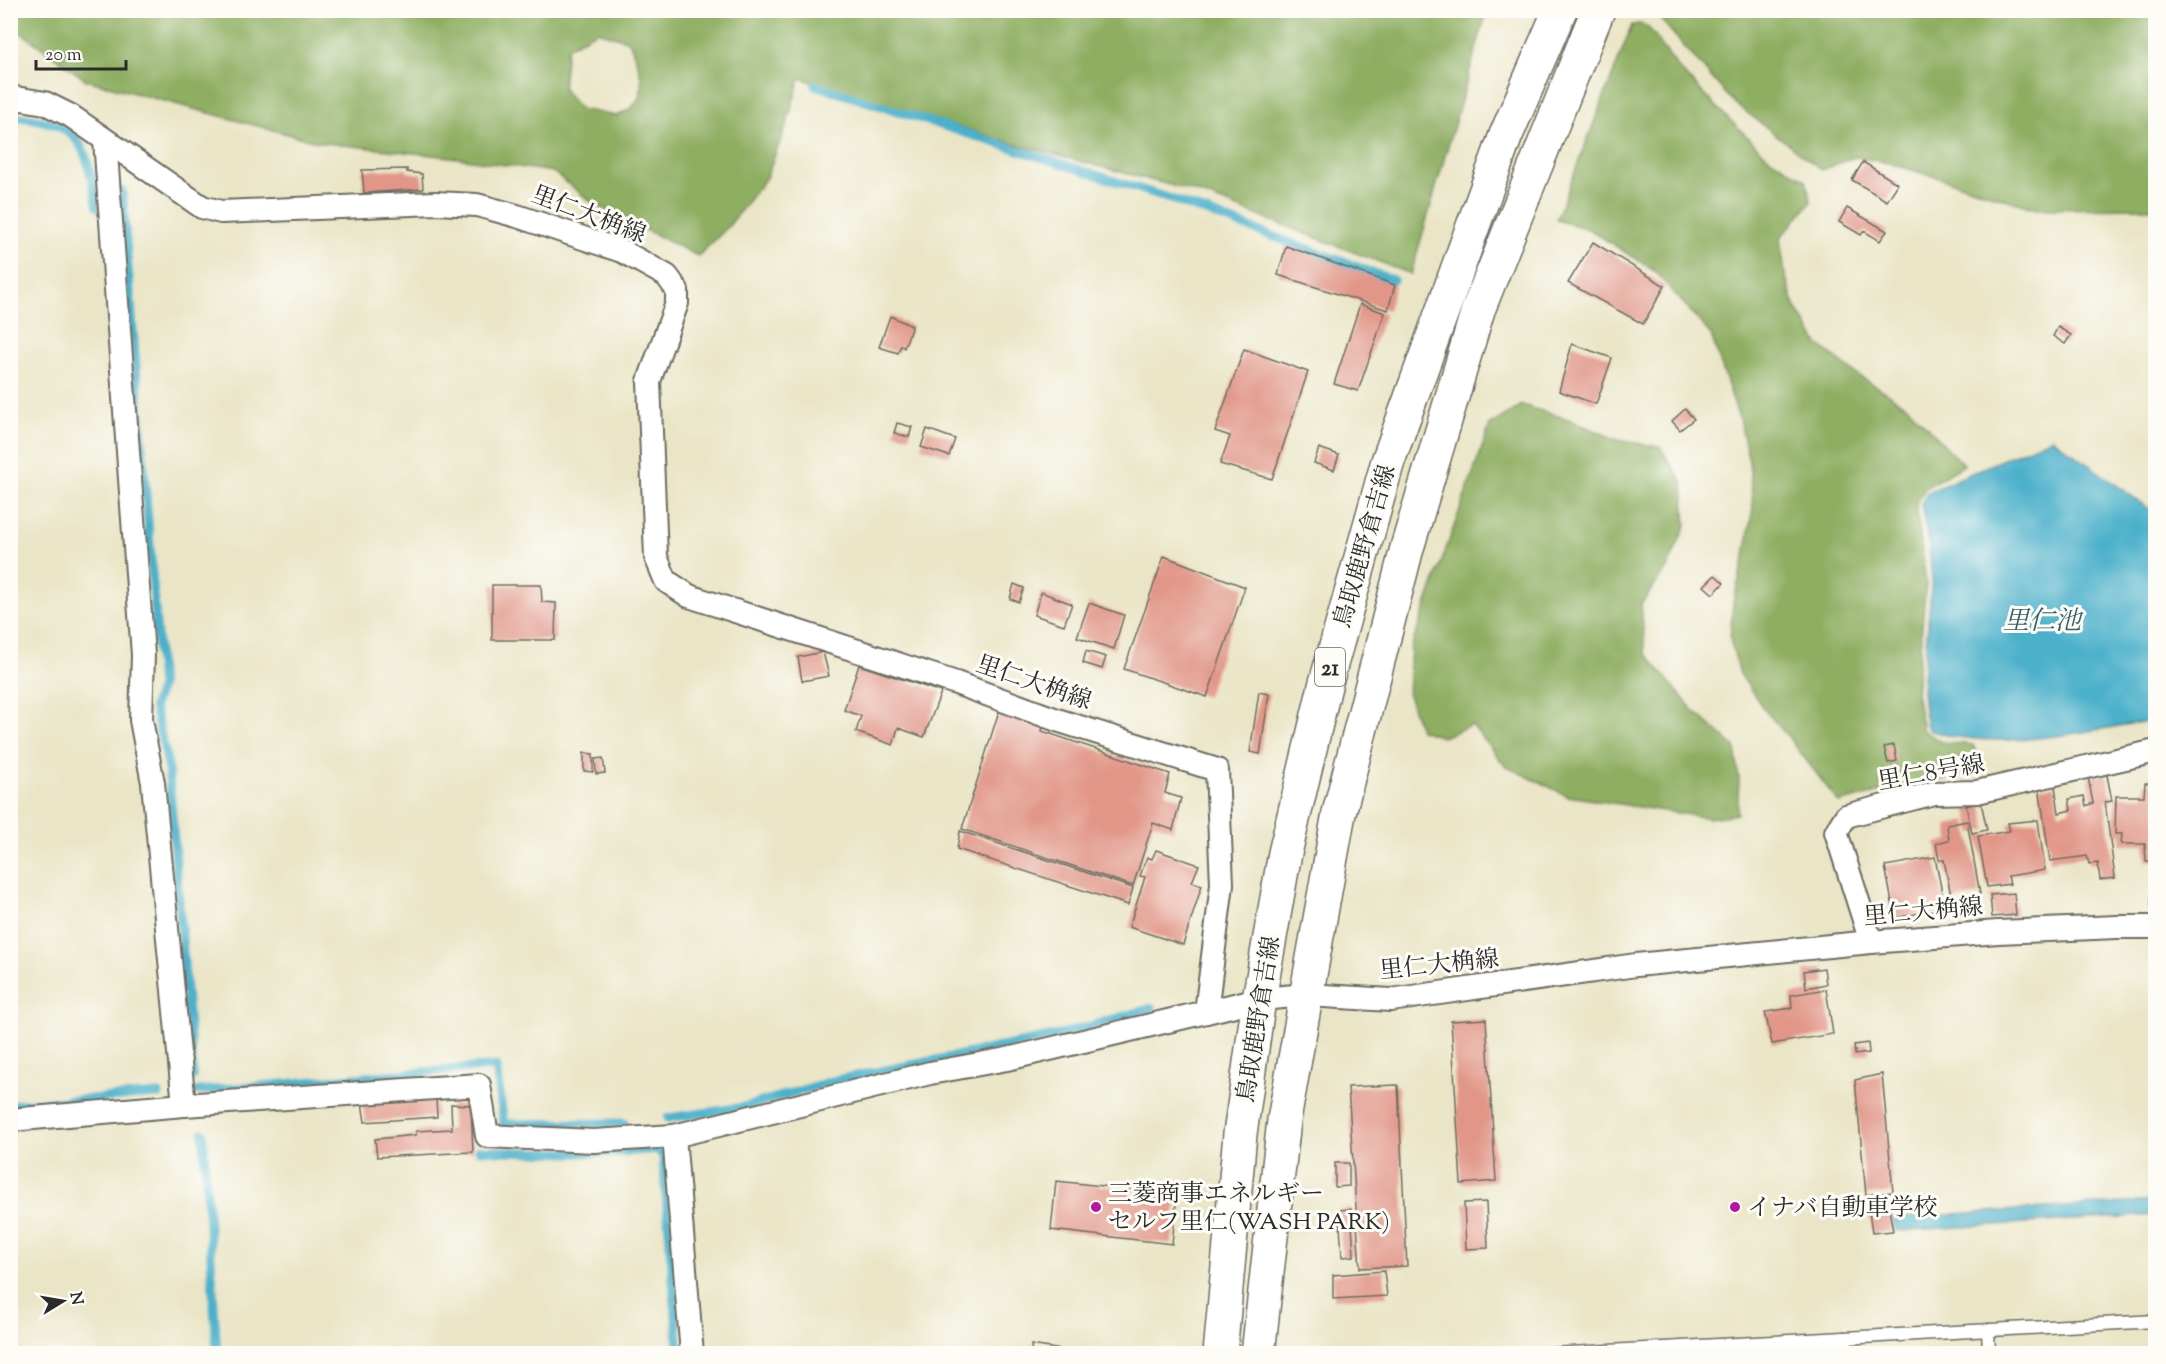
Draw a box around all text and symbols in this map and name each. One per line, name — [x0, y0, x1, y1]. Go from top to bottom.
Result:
scale bar — [36, 33, 126, 71]
text: 20 m — [45, 43, 82, 69]
street label: 里仁大桷線 — [526, 178, 650, 253]
street label: 鳥取鹿野倉吉線 — [1326, 461, 1405, 632]
water label: 里仁池 — [2003, 604, 2084, 641]
street label: 里仁大桷線 — [971, 648, 1096, 719]
road number: 21 — [1315, 648, 1345, 686]
street label: 里仁8号線 — [1875, 748, 1987, 800]
street label: 里仁大桷線 — [1862, 891, 1984, 935]
street label: 鳥取鹿野倉吉線 — [1230, 934, 1290, 1105]
street label: 里仁大桷線 — [1378, 943, 1501, 989]
place label: 三菱商事エネルギー セルフ里仁(WASH PARK) — [1108, 1178, 1390, 1240]
place label: イナバ自動車学校 — [1747, 1192, 1938, 1226]
marker: 三菱商事エネルギー セルフ里仁(WASH PARK) — [1089, 1200, 1103, 1214]
marker: イナバ自動車学校 — [1728, 1200, 1742, 1214]
north arrow — [33, 1271, 93, 1331]
text: N — [63, 1290, 88, 1307]

